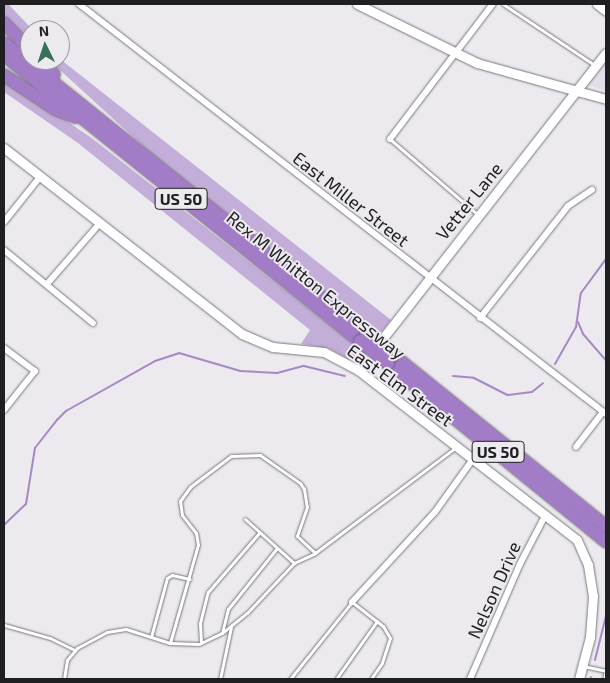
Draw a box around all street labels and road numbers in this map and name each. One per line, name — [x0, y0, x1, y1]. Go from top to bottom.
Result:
street label: East Miller Street — [288, 147, 414, 251]
street label: Vetter Lane — [431, 158, 507, 244]
road number: US 50 — [154, 185, 208, 212]
street label: Rex M Whitton Expressway — [222, 206, 410, 364]
street label: East Elm Street — [343, 339, 457, 431]
road number: US 50 — [470, 438, 526, 466]
street label: Nelson Drive — [463, 538, 525, 642]

